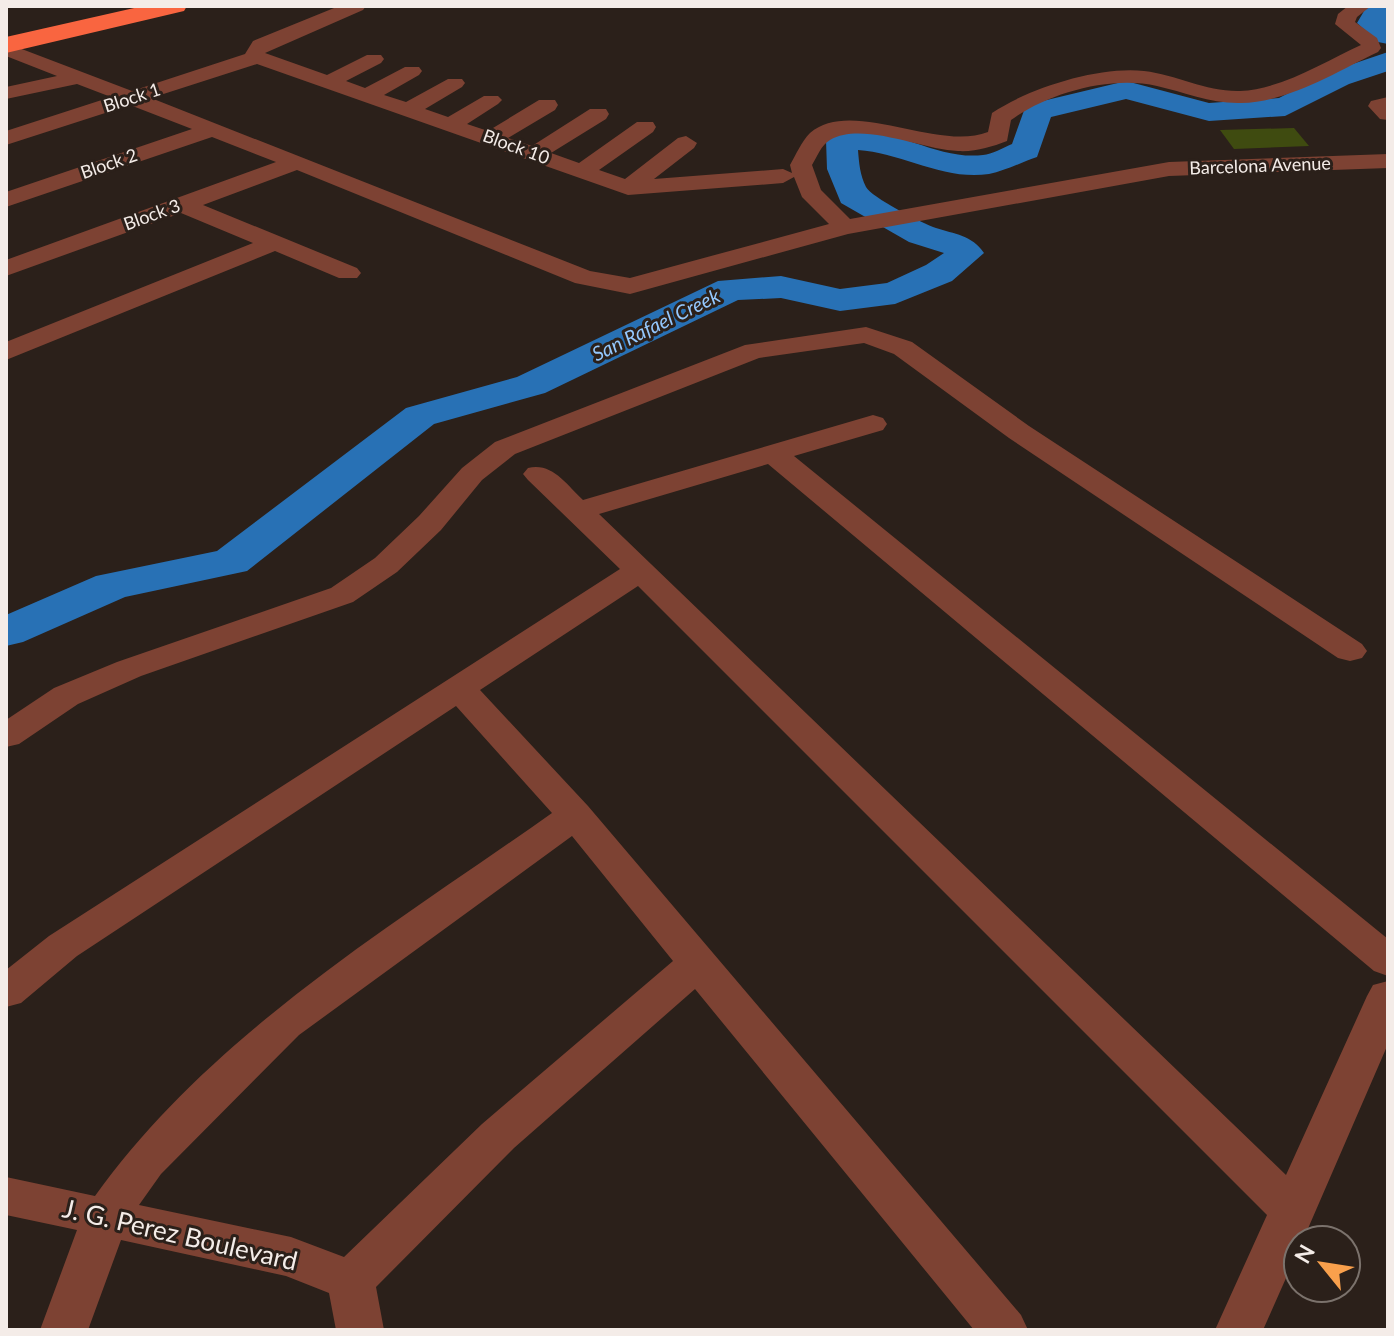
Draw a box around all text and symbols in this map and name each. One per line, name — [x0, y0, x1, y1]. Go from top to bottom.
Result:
street label: Block 1 — [100, 78, 163, 117]
street label: Block 10 — [480, 124, 553, 168]
street label: Block 2 — [77, 143, 140, 183]
street label: Barcelona Avenue — [1189, 152, 1331, 178]
street label: Block 3 — [120, 194, 183, 234]
water label: San Rafael Creek — [588, 283, 724, 365]
street label: J. G. Perez Boulevard — [60, 1191, 301, 1277]
north arrow — [1282, 1224, 1362, 1304]
text: N — [1288, 1240, 1320, 1268]

